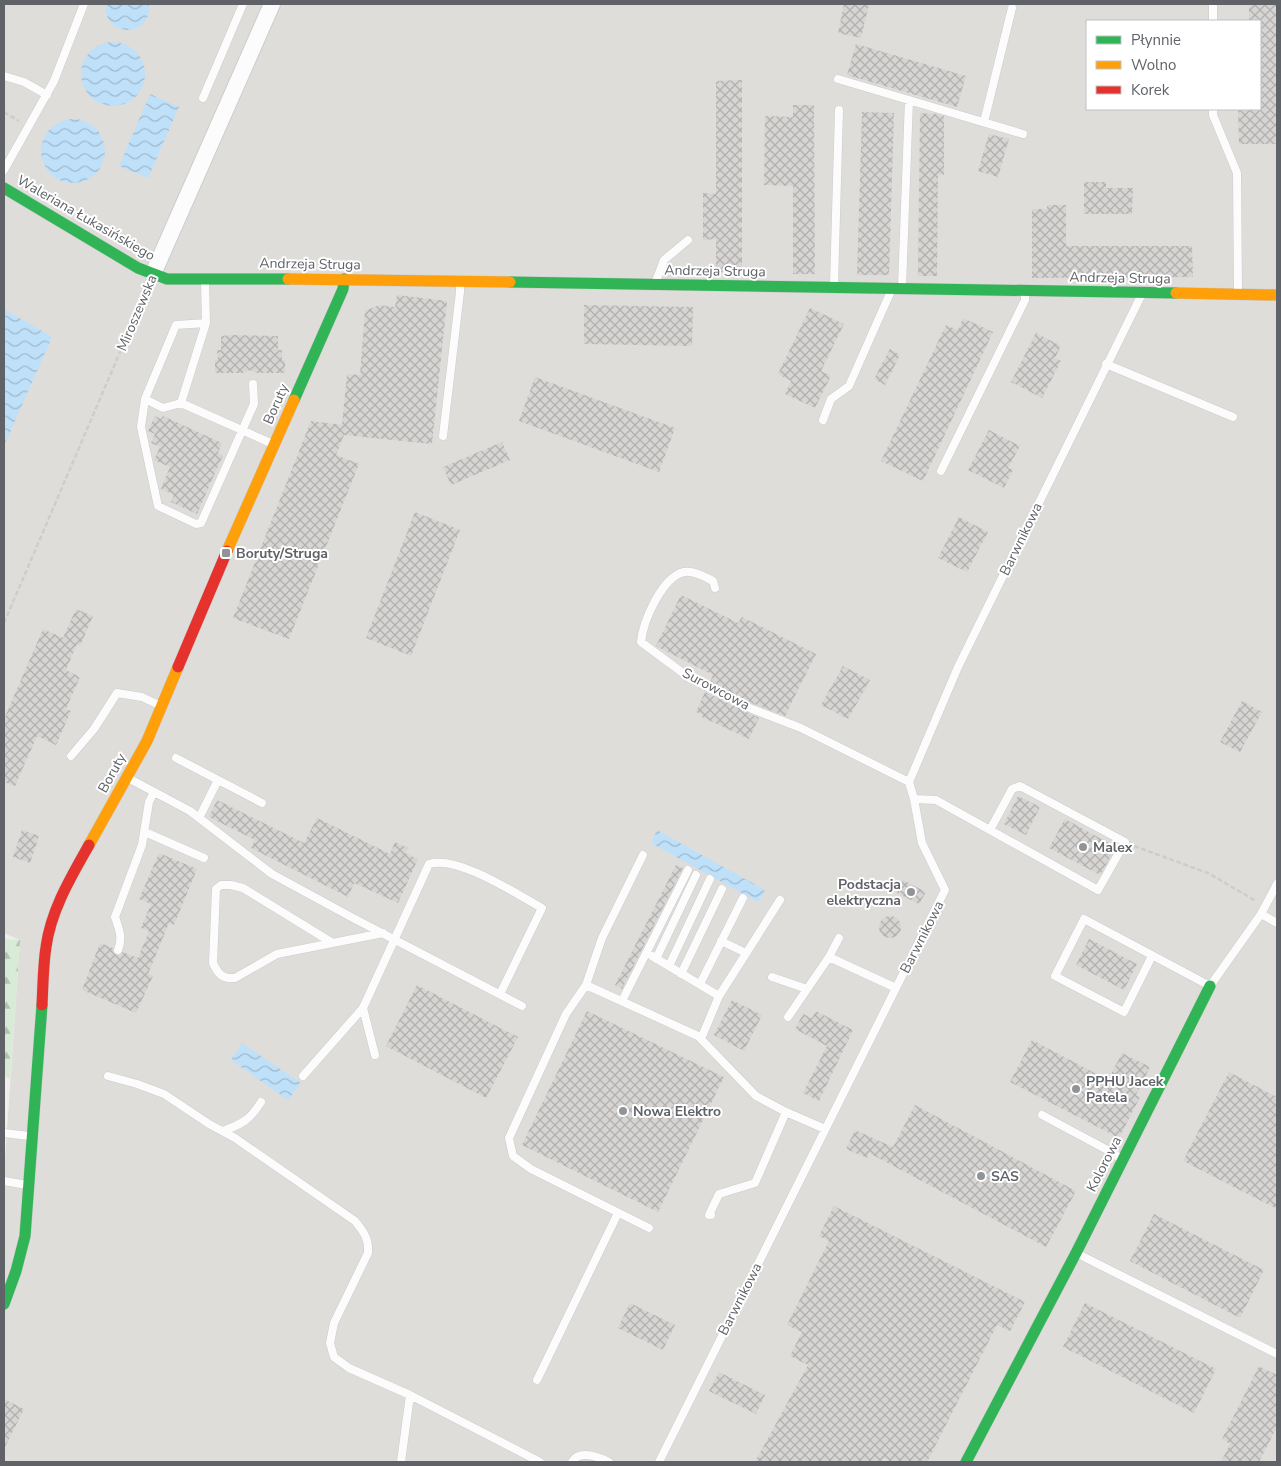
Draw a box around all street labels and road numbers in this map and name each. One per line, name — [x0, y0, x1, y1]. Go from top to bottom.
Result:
street label: Waleriana Łukasińskiego — [14, 171, 159, 265]
street label: Andrzeja Struga — [259, 254, 361, 274]
street label: Andrzeja Struga — [664, 261, 766, 281]
street label: Andrzeja Struga — [1069, 268, 1171, 288]
street label: Miroszewska — [112, 272, 162, 354]
street label: Boruty — [259, 380, 294, 427]
street label: Barwnikowa — [995, 499, 1047, 579]
street label: Surowcowa — [679, 663, 753, 715]
street label: Boruty — [93, 749, 131, 796]
street label: Barwnikowa — [896, 898, 948, 976]
street label: Kolorowa — [1082, 1133, 1126, 1195]
street label: Barwnikowa — [714, 1260, 766, 1338]

